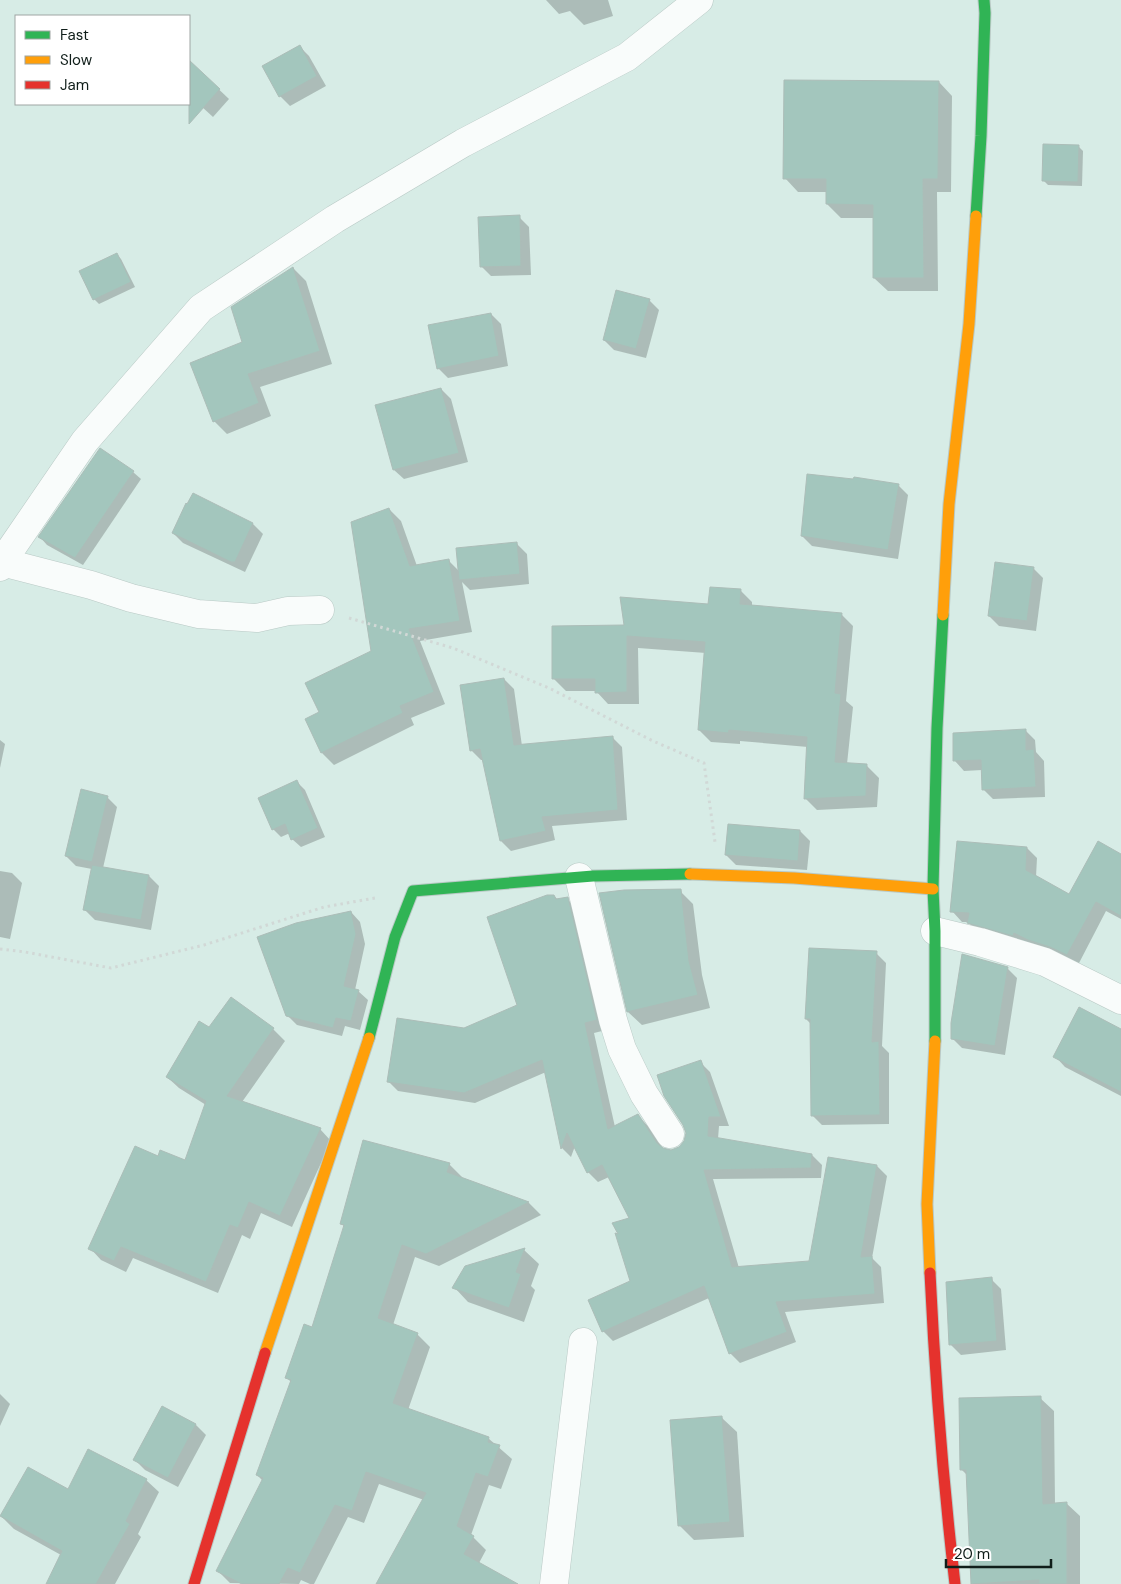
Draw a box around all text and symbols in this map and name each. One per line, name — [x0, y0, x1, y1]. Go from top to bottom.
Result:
legend — [15, 15, 190, 105]
text: Fast — [60, 25, 89, 45]
text: Slow — [60, 50, 93, 70]
text: Jam — [60, 75, 89, 95]
scale bar — [946, 1536, 1051, 1568]
text: 20 m — [954, 1544, 990, 1564]

